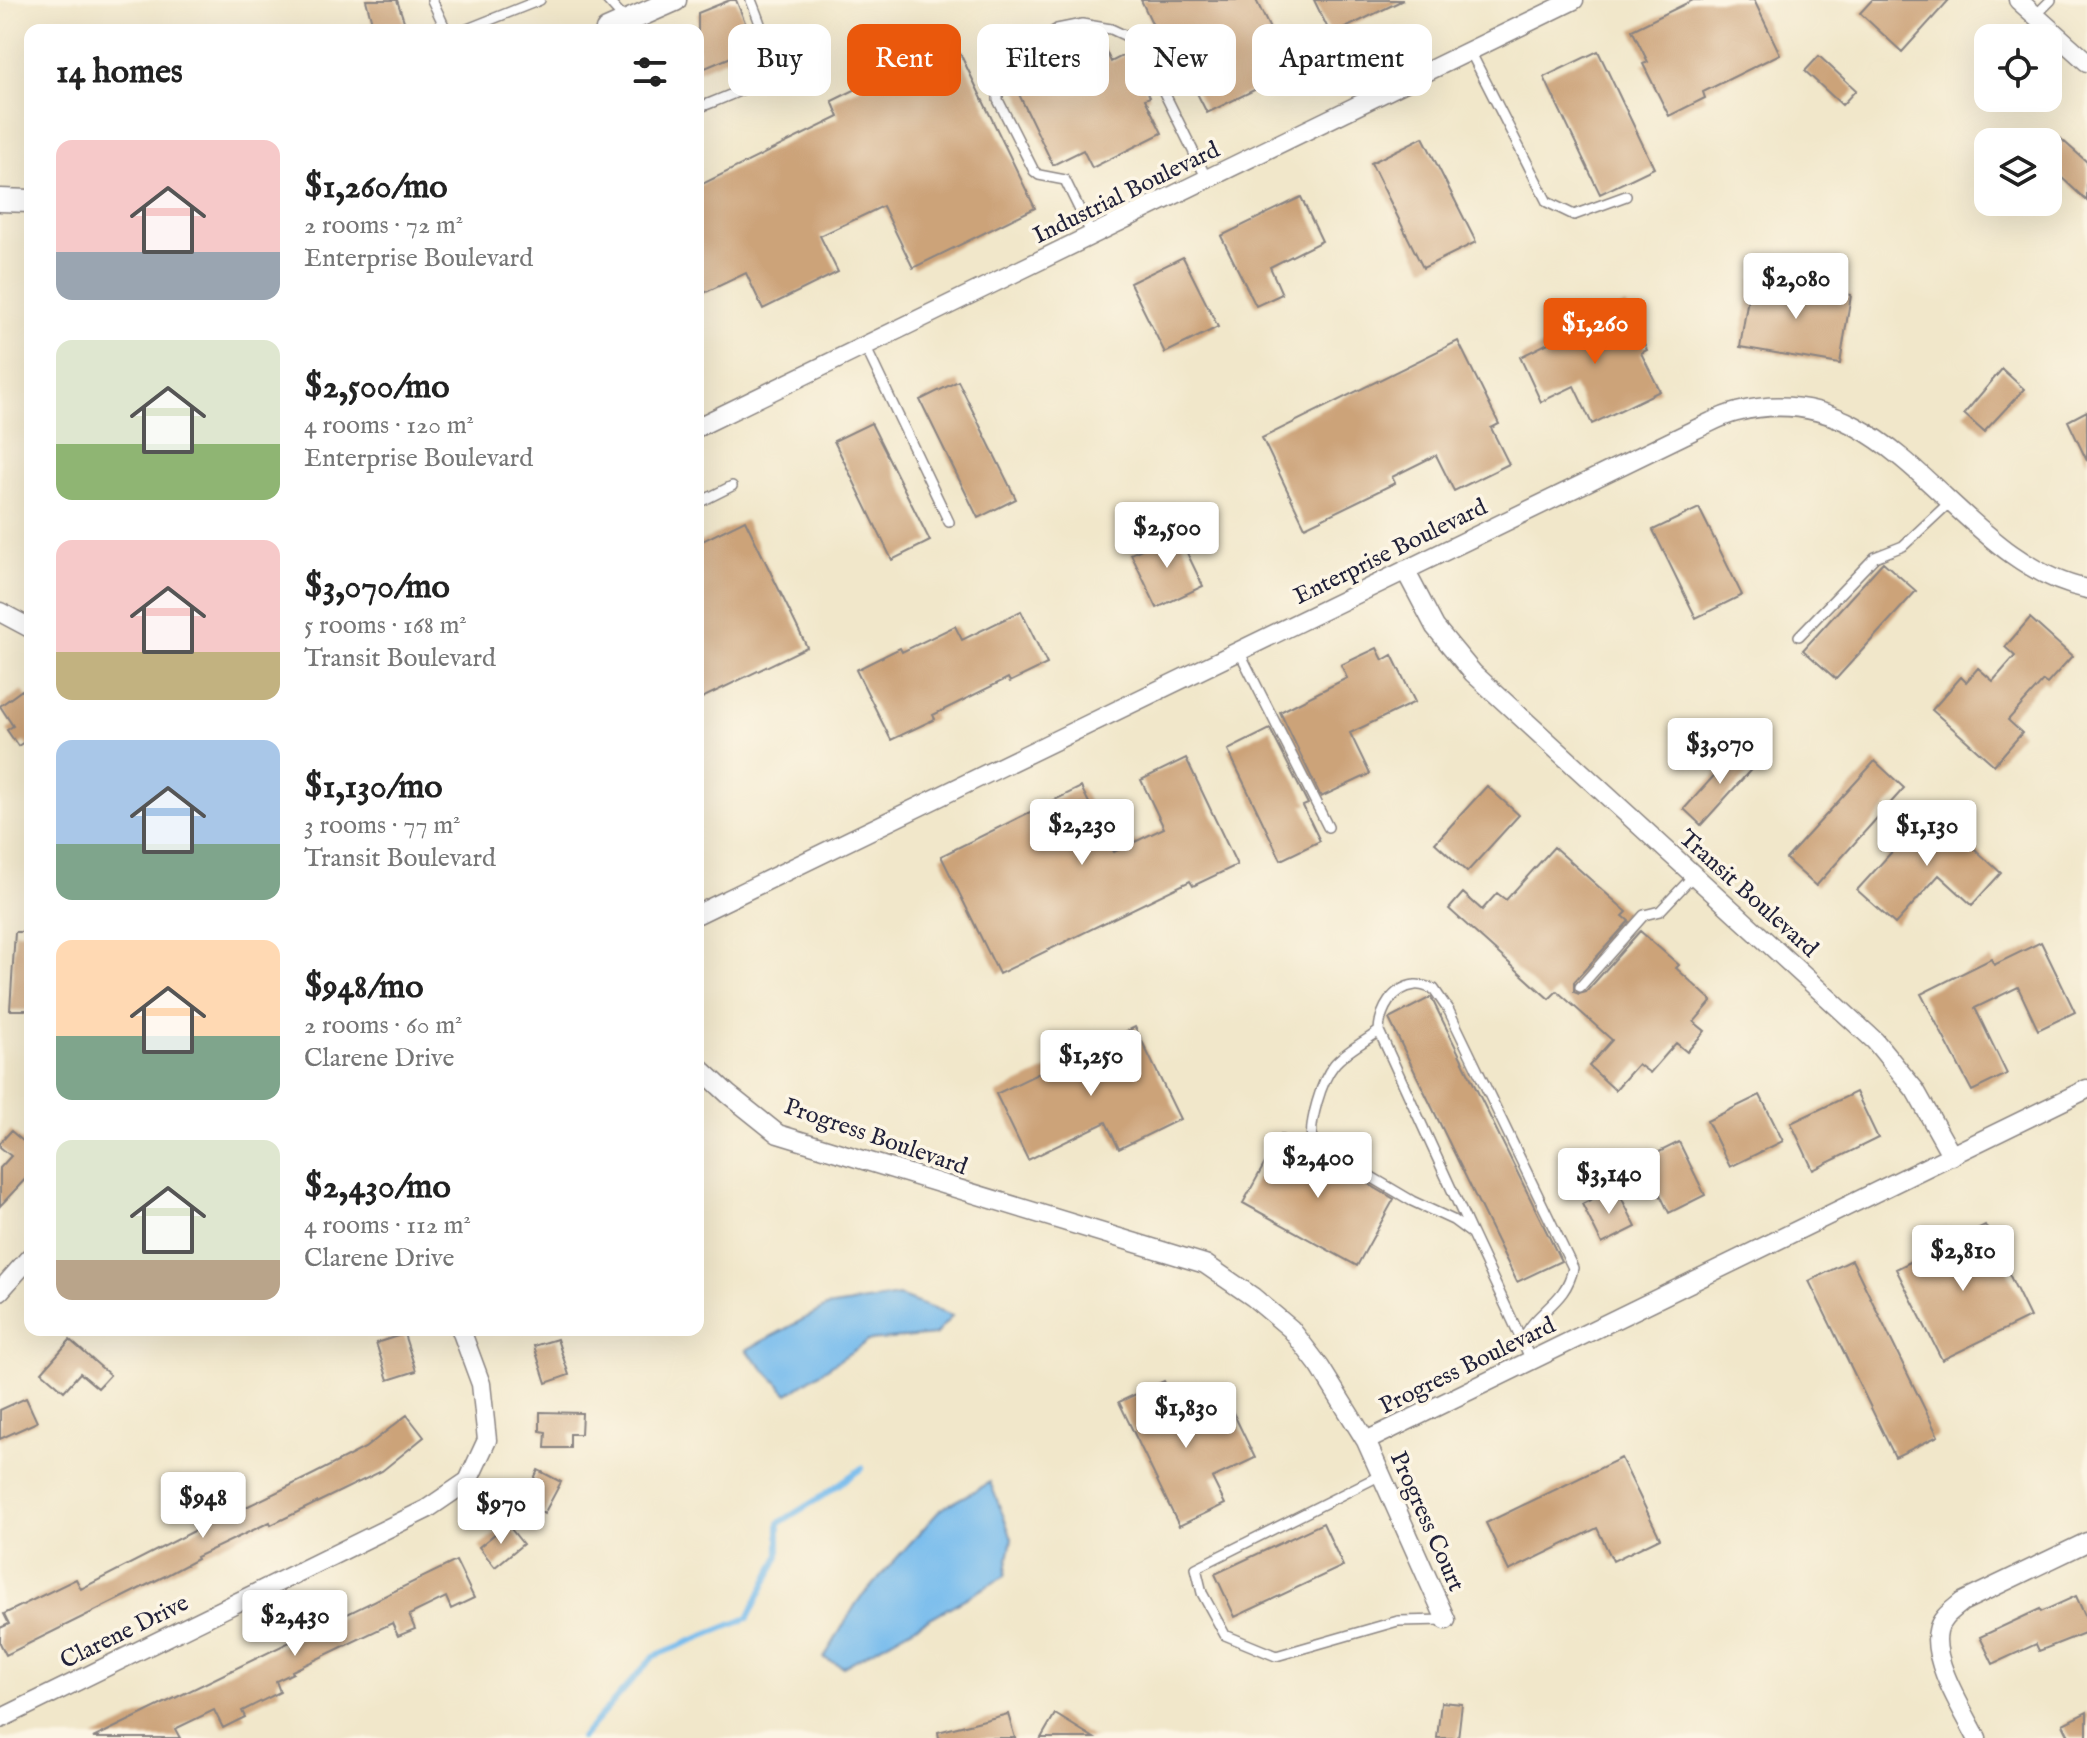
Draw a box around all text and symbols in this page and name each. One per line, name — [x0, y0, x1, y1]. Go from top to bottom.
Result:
chip: Buy — [728, 24, 831, 96]
chip: Rent — [847, 24, 961, 96]
chip: Filters — [977, 24, 1109, 96]
chip: New — [1125, 24, 1236, 96]
chip: Apartment — [1252, 24, 1432, 96]
map controls — [1974, 24, 2062, 216]
button: locate — [1974, 24, 2062, 112]
icon: filters — [628, 50, 672, 94]
text: 14 homes — [56, 51, 183, 94]
button: layers — [1974, 128, 2062, 216]
street label: Industrial Boulevard — [1028, 135, 1225, 252]
text: $1,260/mo — [304, 166, 448, 209]
icon: home — [120, 172, 216, 268]
text: 2 rooms · 72 m² — [304, 209, 463, 242]
text: Enterprise Boulevard — [304, 242, 533, 275]
pin: $2,080 — [1731, 253, 1861, 321]
text: $2,080 — [1761, 262, 1831, 295]
pin: $1,260 — [1530, 298, 1660, 366]
text: $1,260 — [1562, 307, 1628, 340]
text: $2,500/mo — [304, 366, 449, 409]
icon: home — [120, 372, 216, 468]
text: 4 rooms · 120 m² — [304, 409, 474, 442]
text: Enterprise Boulevard — [304, 442, 533, 475]
street label: Enterprise Boulevard — [1289, 492, 1493, 613]
pin: $2,500 — [1102, 502, 1232, 570]
text: $2,500 — [1133, 511, 1201, 544]
text: $3,070/mo — [304, 566, 450, 609]
icon: home — [120, 572, 216, 668]
text: 5 rooms · 168 m² — [304, 609, 467, 642]
text: Transit Boulevard — [304, 642, 496, 675]
pin: $3,070 — [1655, 718, 1785, 786]
text: $3,070 — [1686, 727, 1754, 760]
text: $1,130/mo — [304, 766, 443, 809]
icon: home — [120, 772, 216, 868]
pin: $2,230 — [1017, 799, 1147, 867]
pin: $1,130 — [1862, 800, 1992, 868]
text: $2,230 — [1048, 808, 1116, 841]
text: 3 rooms · 77 m² — [304, 809, 461, 842]
text: $1,130 — [1895, 809, 1959, 842]
street label: Transit Boulevard — [1672, 823, 1824, 965]
text: Transit Boulevard — [304, 842, 496, 875]
text: $948/mo — [304, 966, 424, 1009]
icon: home — [120, 972, 216, 1068]
text: 2 rooms · 60 m² — [304, 1009, 463, 1042]
pin: $1,250 — [1026, 1030, 1156, 1098]
text: $1,250 — [1058, 1039, 1124, 1072]
text: Clarene Drive — [304, 1042, 454, 1075]
street label: Progress Boulevard — [780, 1092, 971, 1183]
pin: $2,400 — [1253, 1132, 1383, 1200]
text: $2,400 — [1282, 1141, 1354, 1174]
pin: $3,140 — [1544, 1148, 1674, 1216]
text: $3,140 — [1576, 1157, 1642, 1190]
text: $2,430/mo — [304, 1166, 451, 1209]
icon: home — [120, 1172, 216, 1268]
text: 4 rooms · 112 m² — [304, 1209, 471, 1242]
pin: $2,810 — [1898, 1225, 2028, 1293]
text: $2,810 — [1930, 1234, 1996, 1267]
text: Clarene Drive — [304, 1242, 454, 1275]
street label: Progress Boulevard — [1375, 1310, 1561, 1422]
pin: $1,830 — [1121, 1382, 1251, 1450]
text: $1,830 — [1154, 1391, 1218, 1424]
street label: Progress Court — [1382, 1447, 1471, 1596]
pin: $948 — [156, 1472, 250, 1540]
pin: $970 — [454, 1478, 548, 1546]
text: $948 — [179, 1481, 227, 1514]
text: $970 — [476, 1487, 526, 1520]
street label: Clarene Drive — [55, 1588, 194, 1677]
pin: $2,430 — [230, 1590, 360, 1658]
text: $2,430 — [260, 1599, 330, 1632]

